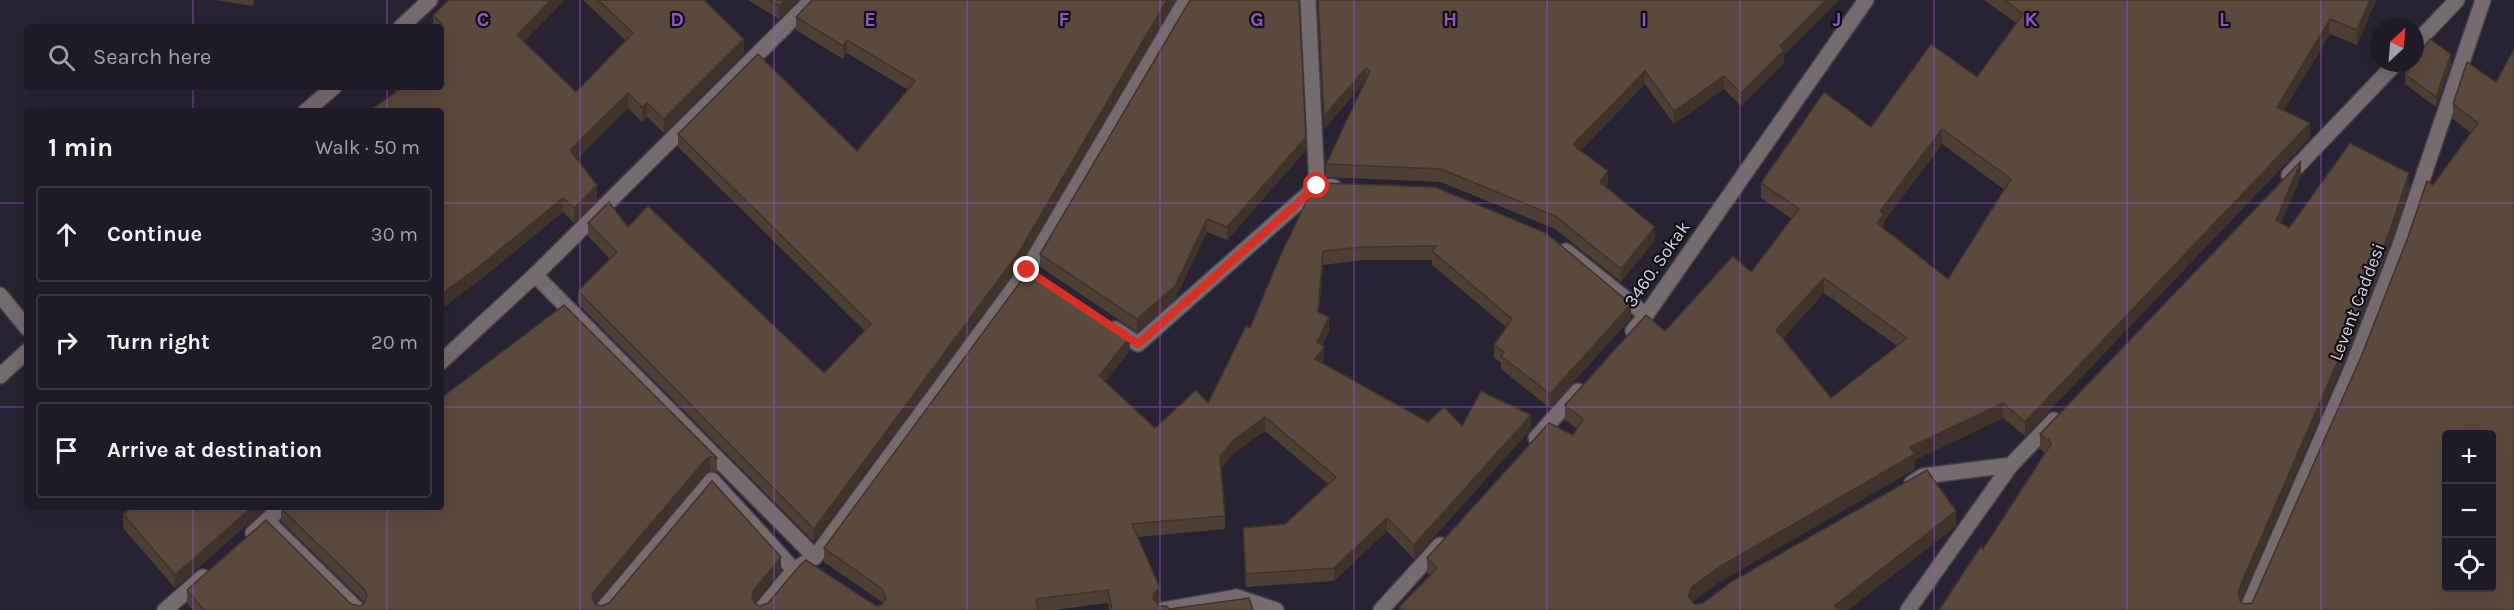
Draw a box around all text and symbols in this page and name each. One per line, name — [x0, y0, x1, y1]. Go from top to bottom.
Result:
text: C — [477, 8, 489, 31]
text: D — [670, 8, 684, 31]
text: E — [864, 8, 876, 31]
text: F — [1059, 8, 1070, 31]
text: G — [1250, 8, 1264, 31]
text: H — [1443, 8, 1457, 31]
text: I — [1641, 8, 1647, 31]
text: J — [1833, 8, 1841, 31]
text: K — [2024, 8, 2038, 31]
text: L — [2219, 8, 2229, 31]
north arrow — [2370, 18, 2424, 72]
search box — [24, 24, 444, 90]
icon: search — [45, 41, 78, 74]
text: Search here — [93, 44, 211, 70]
text: 1 min — [48, 132, 113, 163]
text: Walk · 50 m — [315, 136, 420, 159]
route start — [1303, 172, 1329, 198]
street label: 3460. Sokak — [1619, 217, 1695, 311]
icon: ahead — [50, 218, 83, 251]
text: Continue — [107, 221, 202, 247]
text: 30 m — [371, 223, 418, 246]
street label: Levent Caddesi — [2324, 240, 2390, 364]
route end — [1013, 256, 1039, 282]
icon: right — [50, 326, 83, 359]
text: Turn right — [107, 329, 210, 355]
text: 20 m — [371, 331, 418, 354]
map controls — [2442, 430, 2496, 592]
button: + — [2442, 430, 2496, 484]
icon: arrive — [50, 434, 83, 467]
text: Arrive at destination — [107, 437, 322, 463]
button: − — [2442, 484, 2496, 538]
button: locate — [2442, 538, 2496, 592]

